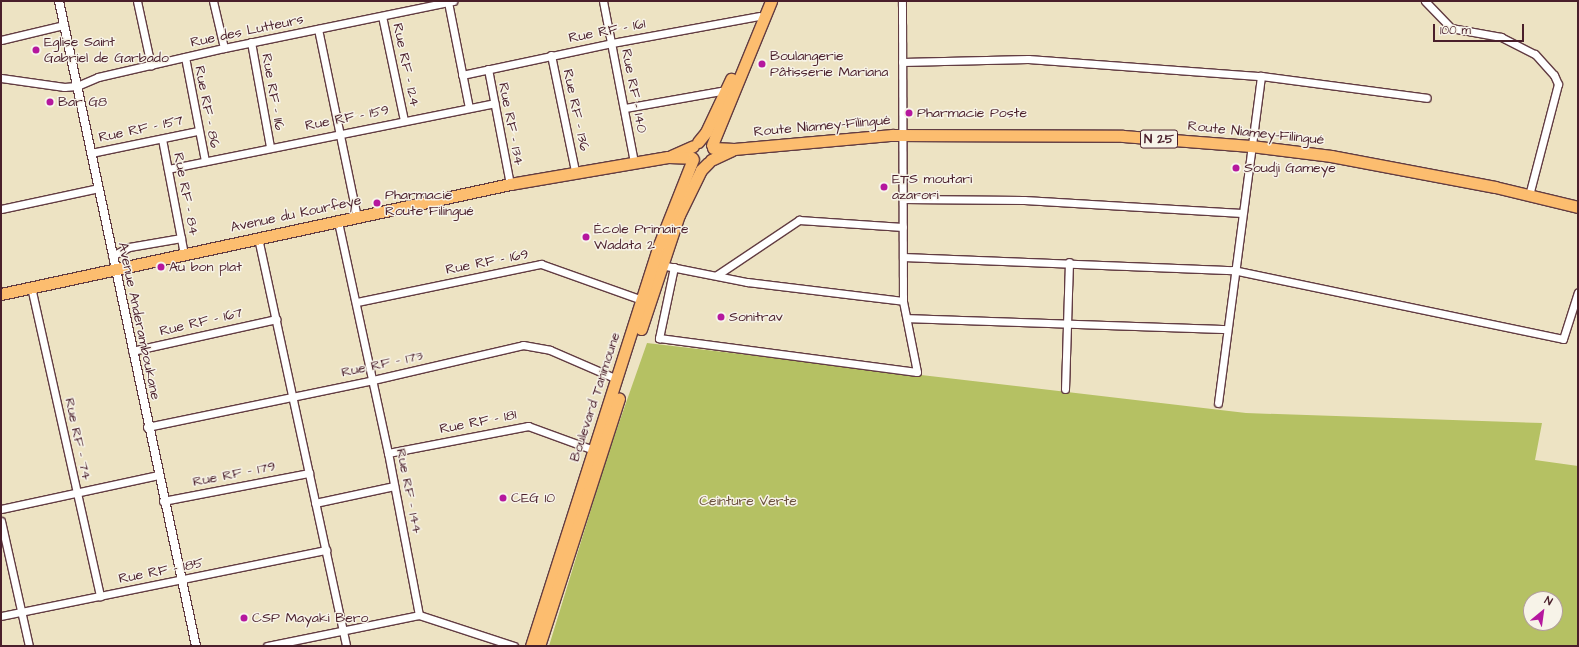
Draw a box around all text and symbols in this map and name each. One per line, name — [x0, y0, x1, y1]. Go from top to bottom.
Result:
street label: Rue des Lutteurs — [189, 11, 305, 51]
street label: Rue RF - 161 — [567, 15, 647, 47]
scale bar — [1435, 16, 1526, 42]
street label: Rue RF - 124 — [389, 22, 423, 108]
text: 100 m — [1440, 22, 1471, 39]
place label: Eglise Saint Gabriel de Garbado — [44, 34, 169, 66]
marker: Eglise Saint Gabriel de Garbado — [31, 45, 41, 55]
street label: Rue RF - 140 — [618, 47, 650, 135]
place label: Boulangerie Pâtisserie Mariana — [770, 48, 888, 80]
street label: Rue RF - 116 — [258, 52, 288, 132]
marker: Boulangerie Pâtisserie Mariana — [757, 59, 767, 69]
street label: Rue RF - 86 — [191, 64, 223, 150]
street label: Rue RF - 136 — [559, 68, 593, 152]
street label: Rue RF - 134 — [495, 81, 527, 167]
place label: Bar G8 — [58, 94, 107, 110]
marker: Bar G8 — [45, 97, 55, 107]
street label: Rue RF - 159 — [304, 102, 390, 134]
place label: Pharmacie Poste — [917, 105, 1027, 121]
marker: Pharmacie Poste — [904, 108, 914, 118]
street label: Rue RF - 157 — [97, 112, 185, 146]
street label: Route Niamey-Filingué — [753, 112, 891, 140]
street label: Route Niamey-Filingué — [1187, 117, 1325, 149]
road number: N 25 — [1140, 128, 1178, 150]
street label: Rue RF - 84 — [170, 151, 202, 237]
place label: Soudji Gameye — [1244, 160, 1336, 176]
marker: Soudji Gameye — [1231, 163, 1241, 173]
place label: ETS moutari azarori — [892, 171, 972, 204]
marker: ETS moutari azarori — [879, 182, 889, 192]
place label: Pharmacie Route Filingué — [385, 187, 474, 220]
street label: Avenue du Kourfeye — [229, 192, 363, 236]
marker: Pharmacie Route Filingué — [372, 198, 382, 208]
place label: École Primaire Wadata 2 — [594, 221, 689, 254]
marker: École Primaire Wadata 2 — [581, 232, 591, 242]
street label: Avenue Anderamboukane — [114, 241, 164, 401]
street label: Rue RF - 169 — [444, 246, 530, 278]
place label: Au bon plat — [169, 259, 242, 275]
marker: Au bon plat — [156, 262, 166, 272]
street label: Rue RF - 167 — [158, 304, 244, 340]
place label: Sonitrav — [729, 309, 783, 325]
marker: Sonitrav — [716, 312, 726, 322]
street label: Boulevard Tanimoune — [566, 330, 624, 464]
street label: Rue RF - 173 — [340, 347, 424, 381]
street label: Rue RF - 74 — [61, 396, 95, 482]
street label: Rue RF - 181 — [438, 406, 518, 438]
street label: Rue RF - 144 — [393, 447, 425, 535]
street label: Rue RF - 179 — [191, 458, 277, 490]
place label: CEG 10 — [511, 490, 555, 506]
marker: CEG 10 — [498, 493, 508, 503]
park label: Ceinture Verte — [699, 493, 797, 509]
street label: Rue RF - 185 — [117, 555, 205, 587]
north arrow — [1523, 591, 1563, 631]
text: N — [1542, 593, 1555, 609]
place label: CSP Mayaki Bero — [252, 610, 368, 626]
marker: CSP Mayaki Bero — [239, 613, 249, 623]

